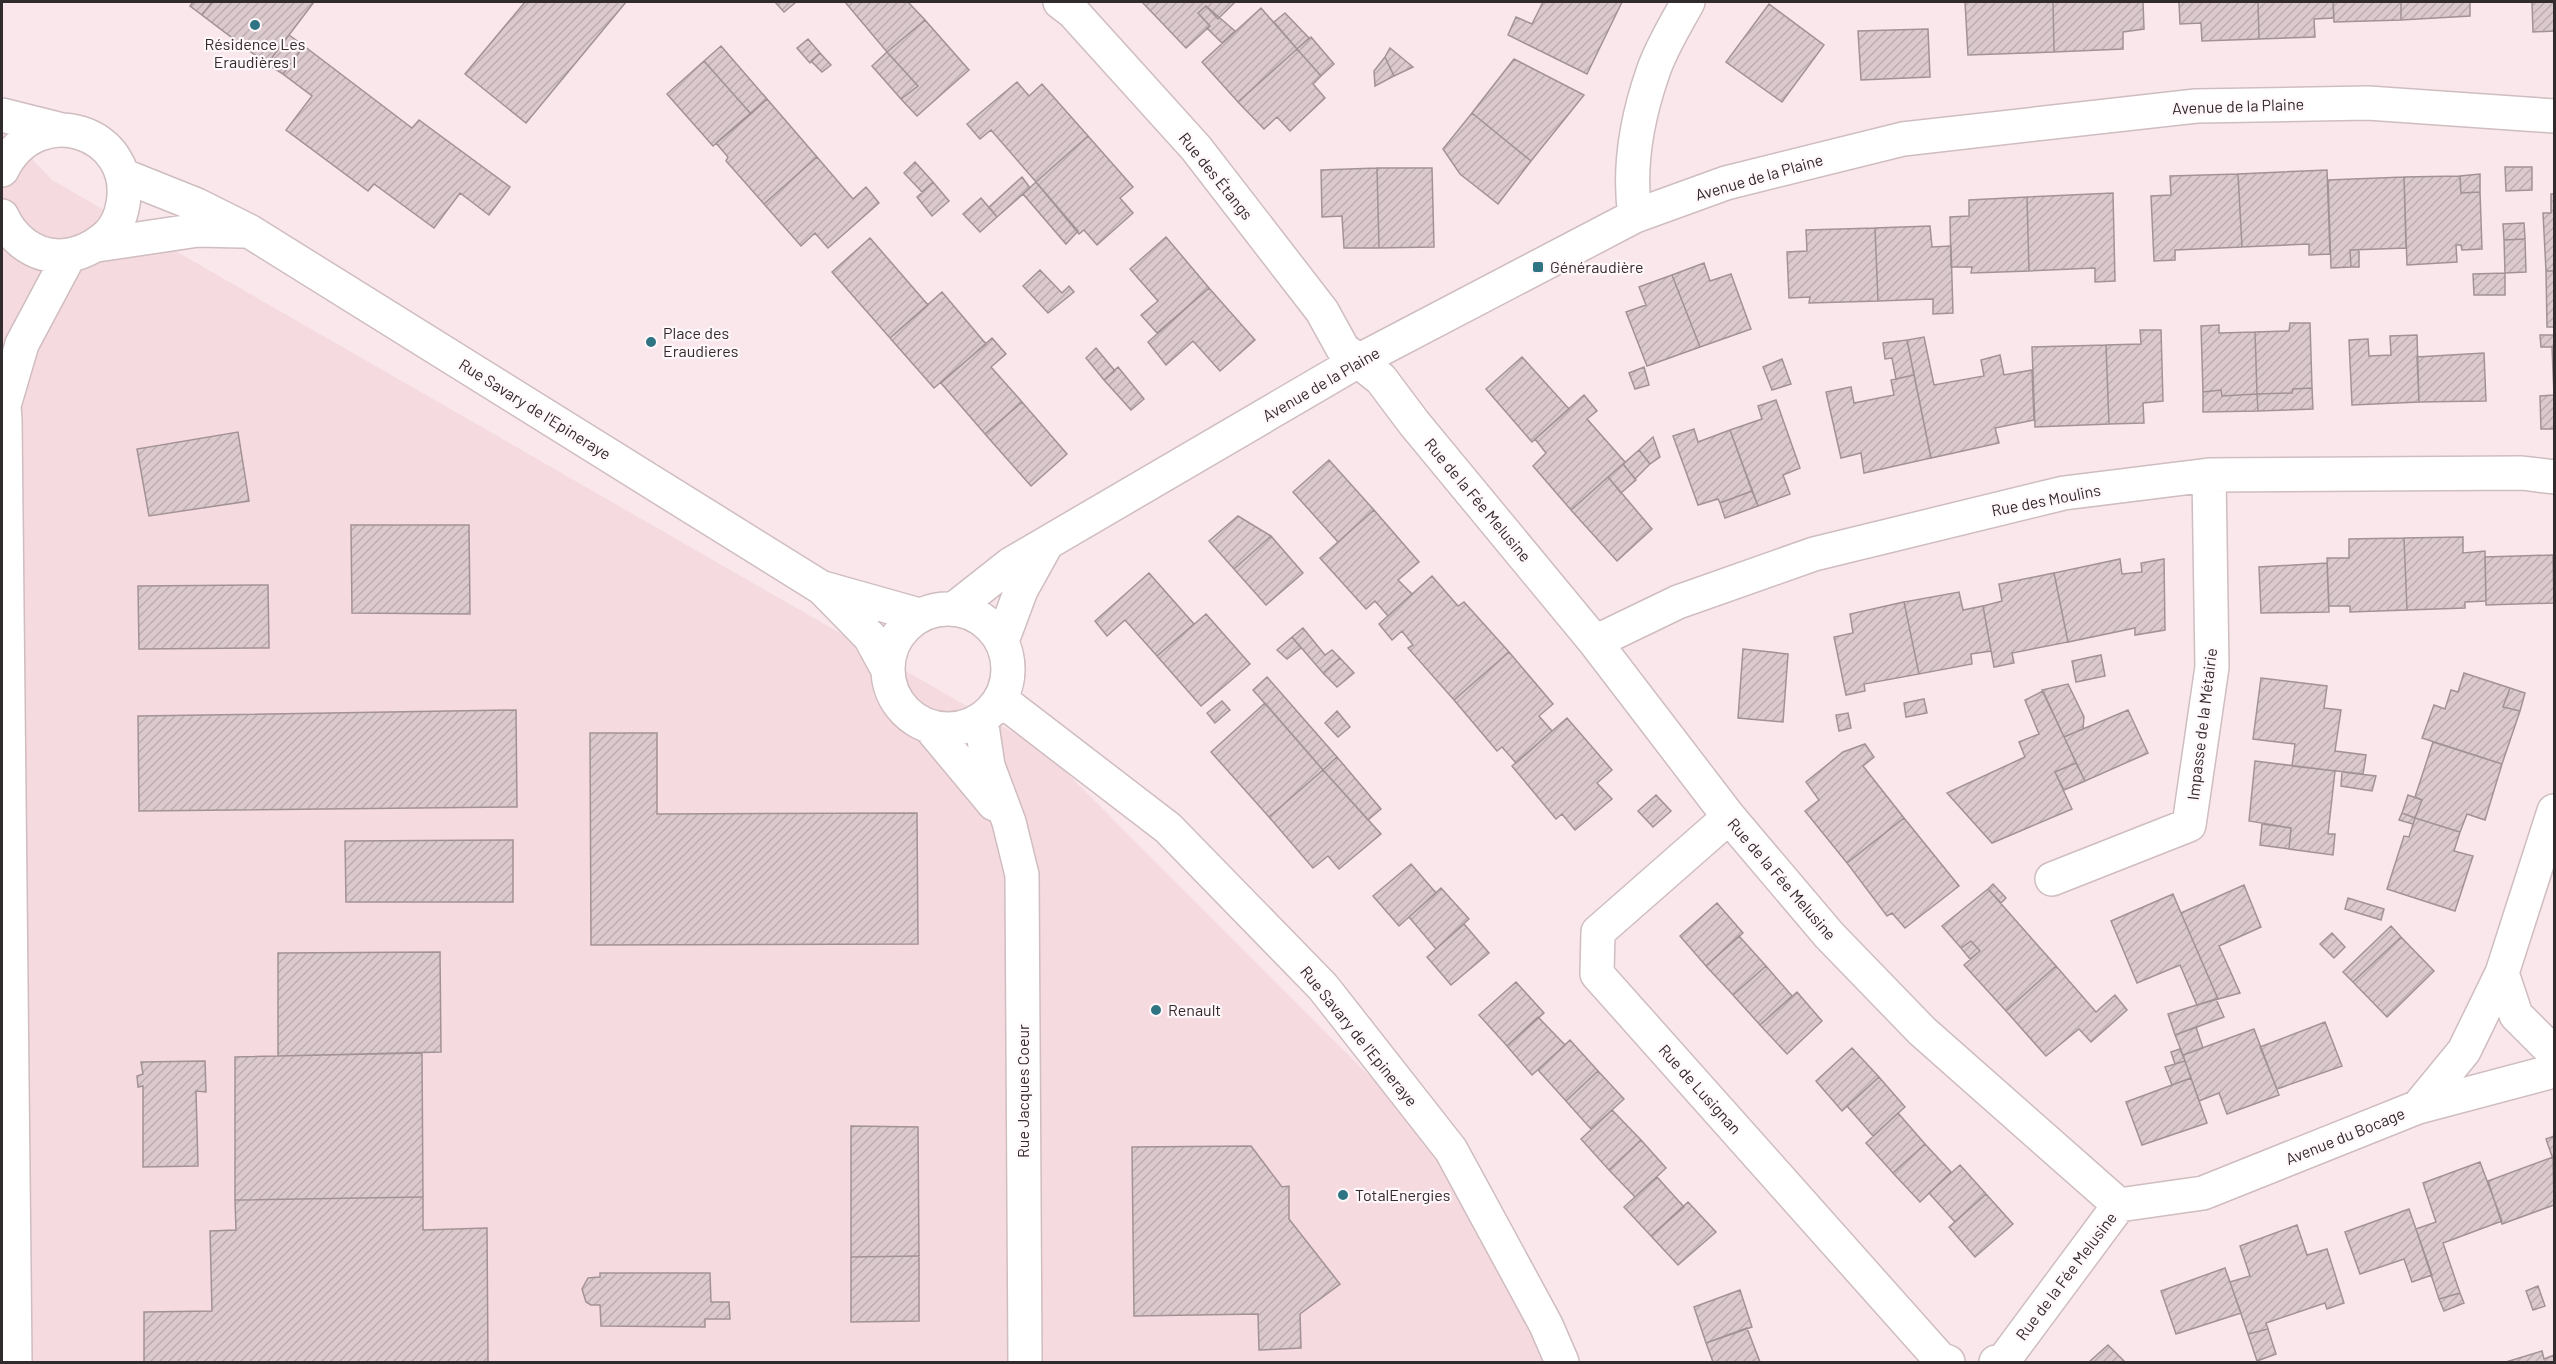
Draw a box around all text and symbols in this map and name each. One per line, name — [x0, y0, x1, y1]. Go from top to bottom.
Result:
marker: Résidence Les Eraudières I — [248, 18, 262, 32]
place label: Résidence Les Eraudières I — [205, 34, 305, 71]
street label: Avenue de la Plaine — [2172, 94, 2304, 117]
street label: Rue des Étangs — [1175, 128, 1257, 223]
street label: Avenue de la Plaine — [1693, 149, 1825, 204]
place label: Généraudière — [1550, 257, 1644, 276]
marker: Généraudière — [1531, 260, 1545, 274]
place label: Place des Eraudieres — [663, 323, 738, 360]
marker: Place des Eraudieres — [644, 335, 658, 349]
street label: Avenue de la Plaine — [1259, 342, 1383, 425]
street label: Rue Savary de l'Epineraye — [456, 354, 615, 463]
street label: Rue de la Fée Melusine — [1421, 434, 1536, 565]
street label: Rue des Moulins — [1990, 480, 2102, 519]
street label: Impasse de la Métairie — [2183, 647, 2220, 801]
street label: Rue de la Fée Melusine — [1724, 814, 1841, 944]
street label: Rue Savary de l'Epineraye — [1297, 962, 1422, 1110]
place label: Renault — [1168, 1000, 1221, 1019]
marker: Renault — [1149, 1003, 1163, 1017]
street label: Rue Jacques Coeur — [1013, 1024, 1032, 1158]
street label: Rue de Lusignan — [1655, 1040, 1746, 1137]
street label: Avenue du Bocage — [2282, 1103, 2407, 1168]
place label: TotalEnergies — [1355, 1185, 1450, 1204]
marker: TotalEnergies — [1336, 1188, 1350, 1202]
street label: Rue de la Fée Melusine — [2011, 1208, 2120, 1343]

